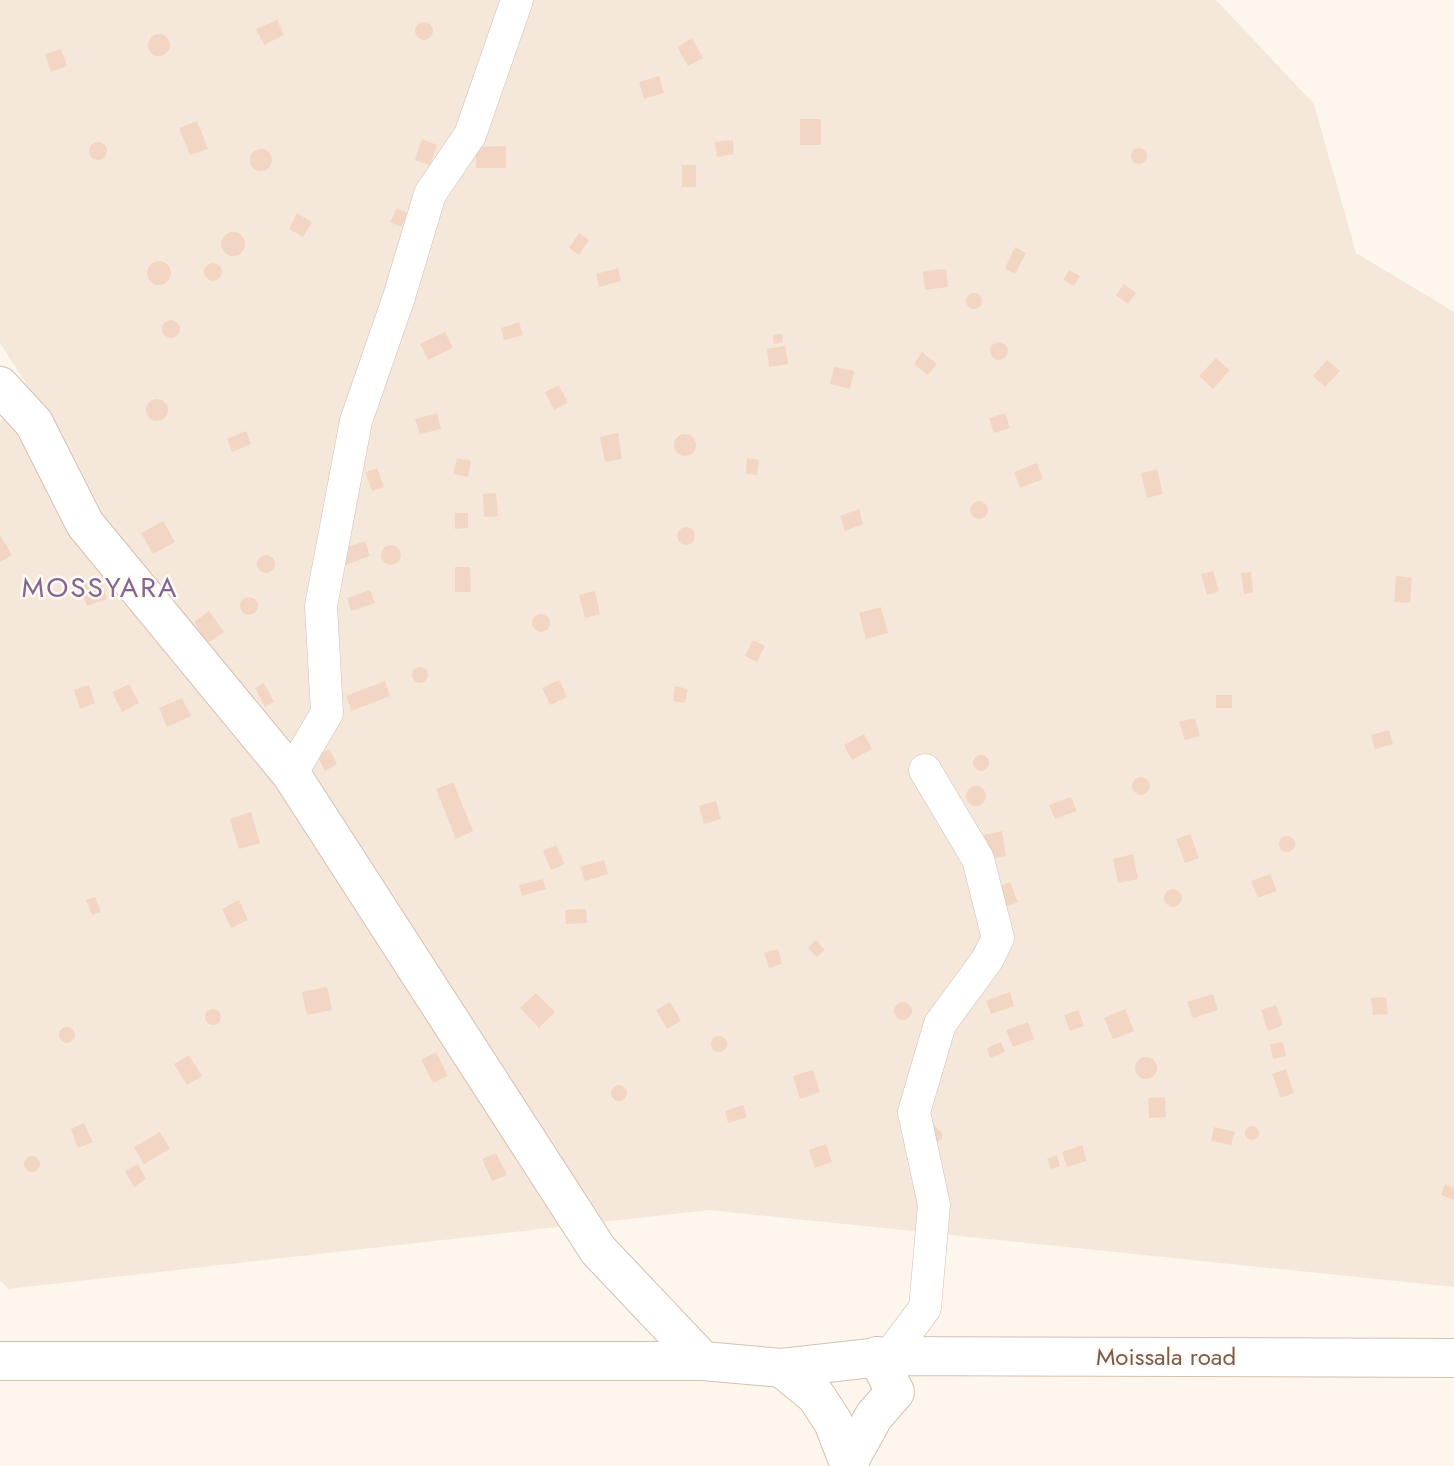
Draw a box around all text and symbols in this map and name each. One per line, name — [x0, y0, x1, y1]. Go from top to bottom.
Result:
district label: MOSSYARA — [21, 567, 179, 608]
street label: Moissala road — [1096, 1339, 1236, 1374]

